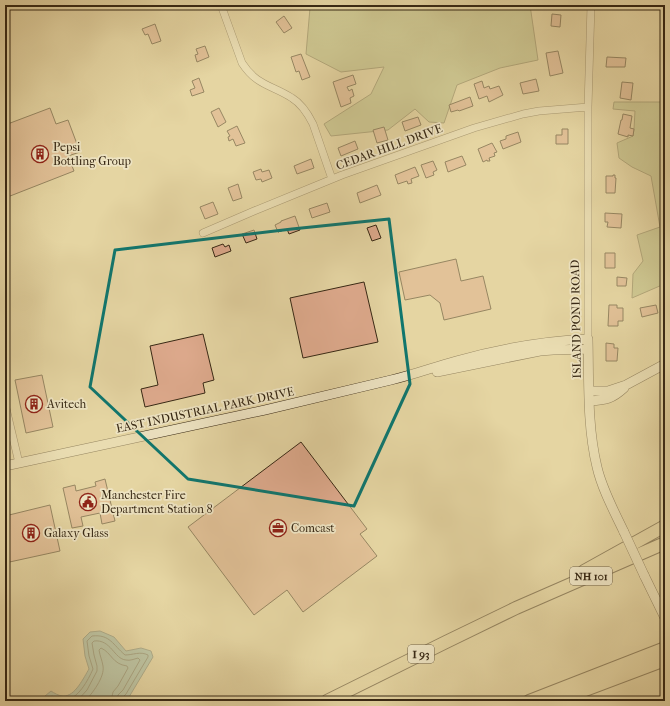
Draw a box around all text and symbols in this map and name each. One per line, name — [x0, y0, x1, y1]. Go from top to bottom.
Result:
street label: CEDAR HILL DRIVE — [334, 121, 444, 173]
place label: Pepsi Bottling Group — [53, 140, 132, 168]
building icon: Pepsi Bottling Group — [30, 144, 50, 164]
street label: ISLAND POND ROAD — [568, 259, 584, 379]
street label: EAST INDUSTRIAL PARK DRIVE — [115, 384, 295, 436]
building icon: Avitech — [24, 394, 44, 414]
place label: Avitech — [46, 397, 86, 411]
place label: Manchester Fire Department Station 8 — [101, 488, 213, 516]
public building icon: Manchester Fire Department Station 8 — [78, 492, 98, 512]
office icon: Comcast — [268, 518, 288, 538]
place label: Comcast — [291, 521, 335, 535]
building icon: Galaxy Glass — [21, 523, 41, 543]
place label: Galaxy Glass — [44, 526, 109, 540]
road number: NH 101 — [570, 567, 612, 585]
road number: I 93 — [408, 645, 434, 663]

